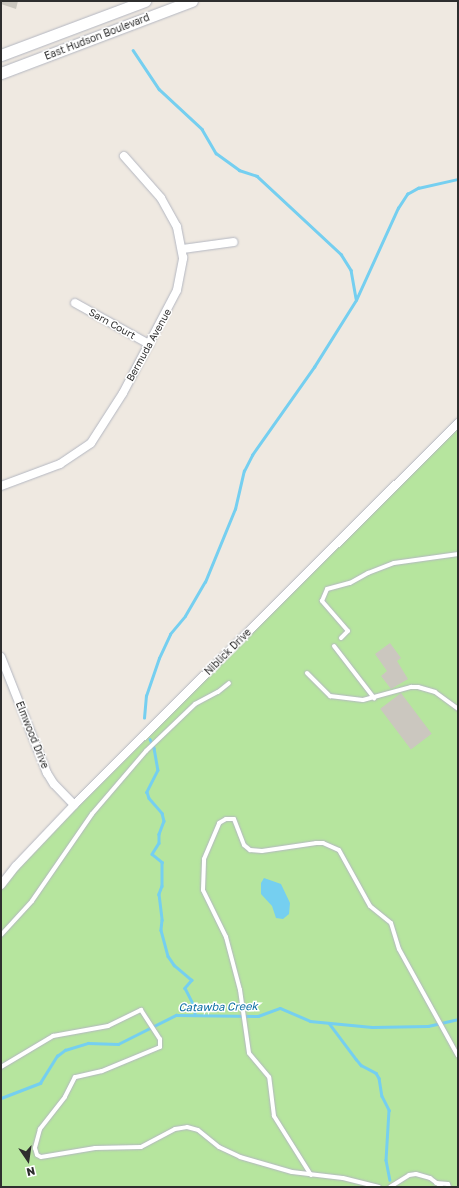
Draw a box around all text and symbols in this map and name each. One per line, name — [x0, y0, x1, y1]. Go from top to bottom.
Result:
street label: East Hudson Boulevard — [43, 11, 151, 63]
street label: Sarn Court — [87, 306, 137, 342]
street label: Bermuda Avenue — [124, 307, 174, 383]
street label: Niblick Drive — [202, 626, 254, 678]
street label: Elmwood Drive — [13, 700, 51, 770]
water label: Catawba Creek — [178, 1000, 258, 1014]
north arrow — [8, 1140, 48, 1180]
text: N — [25, 1165, 36, 1179]

